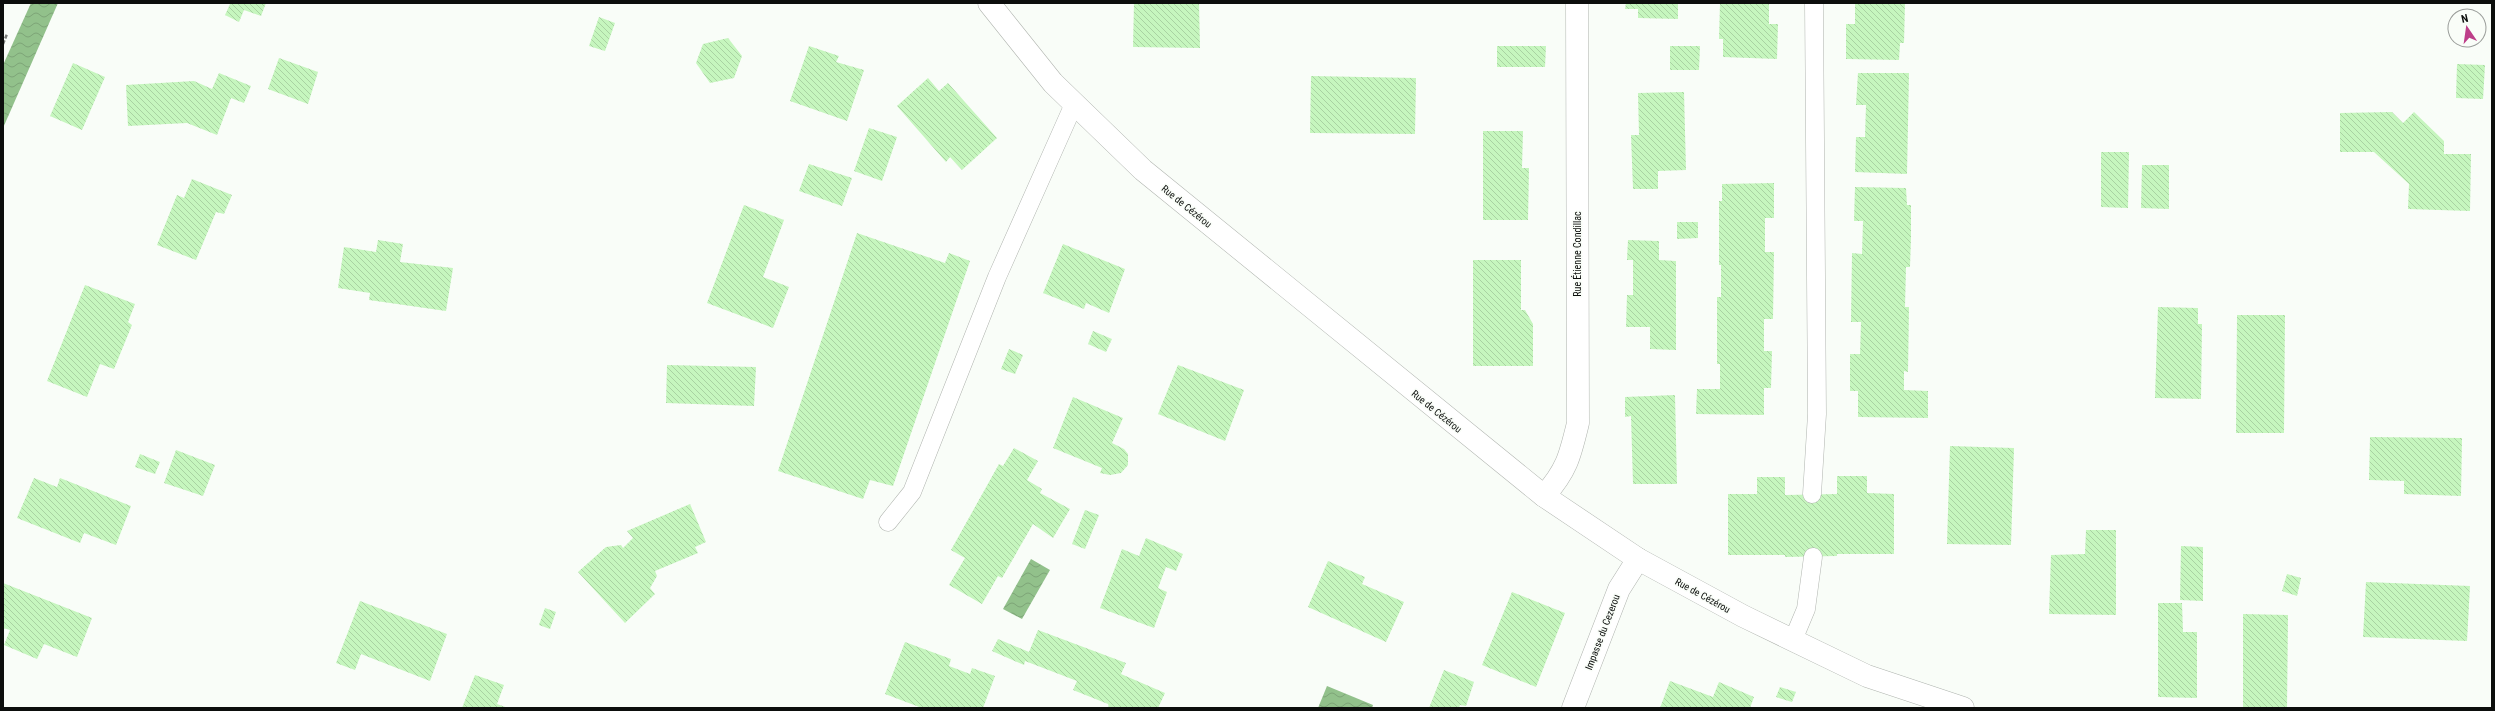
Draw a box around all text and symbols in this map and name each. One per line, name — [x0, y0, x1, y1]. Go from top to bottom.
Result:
north arrow — [2447, 8, 2487, 48]
text: N — [2460, 12, 2470, 26]
street label: Rue de Cézérou — [1159, 183, 1214, 230]
street label: Rue Étienne Condillac — [1571, 211, 1583, 297]
street label: Rue de Cézérou — [1409, 388, 1464, 435]
street label: Rue de Cézérou — [1673, 576, 1732, 615]
street label: Impasse du Cezerou — [1583, 593, 1622, 672]

